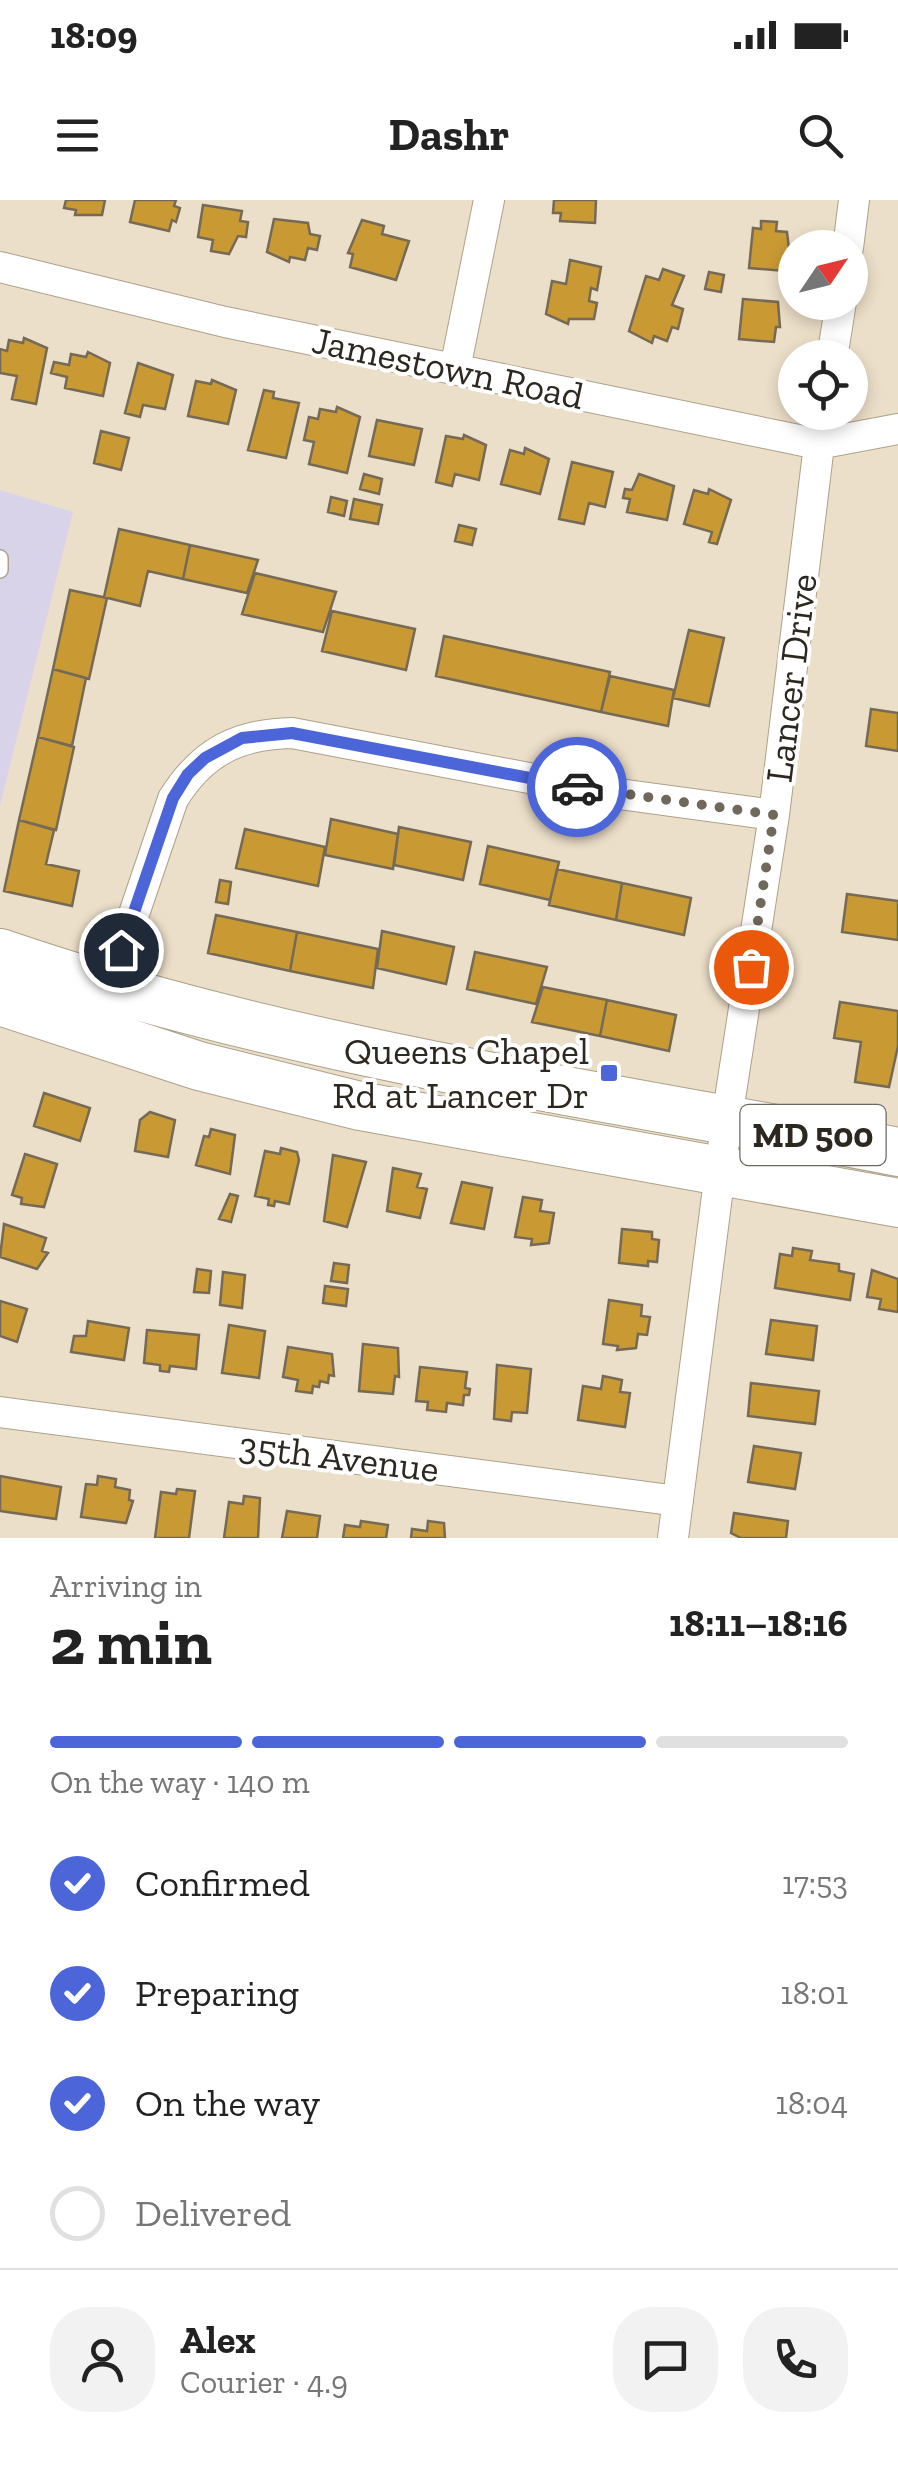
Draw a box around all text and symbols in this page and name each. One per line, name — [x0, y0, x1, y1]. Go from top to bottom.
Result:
text: 18:09 — [50, 12, 137, 58]
icon: menu — [50, 108, 105, 163]
text: Dashr — [389, 108, 509, 162]
icon: search — [793, 108, 848, 163]
north arrow — [778, 230, 868, 320]
map controls — [778, 230, 868, 430]
street label: Jamestown Road — [308, 317, 588, 419]
button: locate — [778, 340, 868, 430]
street label: Lancer Drive — [755, 571, 827, 785]
courier — [527, 737, 627, 837]
icon: car — [550, 760, 605, 815]
pin — [79, 908, 164, 993]
icon: home — [94, 923, 149, 978]
pin — [709, 925, 794, 1010]
icon: bag — [724, 940, 779, 995]
place label: Queens Chapel Rd at Lancer Dr — [332, 1028, 589, 1118]
marker: Queens Chapel Rd at Lancer Dr — [598, 1062, 620, 1084]
road number: MD 500 — [740, 1105, 886, 1165]
street label: 35th Avenue — [236, 1422, 442, 1492]
text: Arriving in — [50, 1567, 202, 1605]
text: 18:11–18:16 — [669, 1600, 848, 1646]
text: 2 min — [50, 1603, 212, 1681]
text: On the way · 140 m — [50, 1763, 310, 1801]
icon: check — [50, 1856, 105, 1911]
text: Confirmed — [135, 1860, 310, 1906]
text: 17:53 — [782, 1864, 848, 1902]
icon: check — [50, 1966, 105, 2021]
text: Preparing — [135, 1970, 299, 2016]
text: 18:01 — [781, 1974, 848, 2012]
icon: check — [50, 2076, 105, 2131]
text: On the way — [135, 2080, 320, 2126]
text: 18:04 — [776, 2084, 848, 2122]
text: Delivered — [135, 2190, 291, 2236]
button: person — [50, 2307, 155, 2412]
button: chat — [613, 2307, 718, 2412]
button: phone — [743, 2307, 848, 2412]
text: Alex — [180, 2317, 256, 2363]
text: Courier · 4.9 — [180, 2363, 348, 2401]

